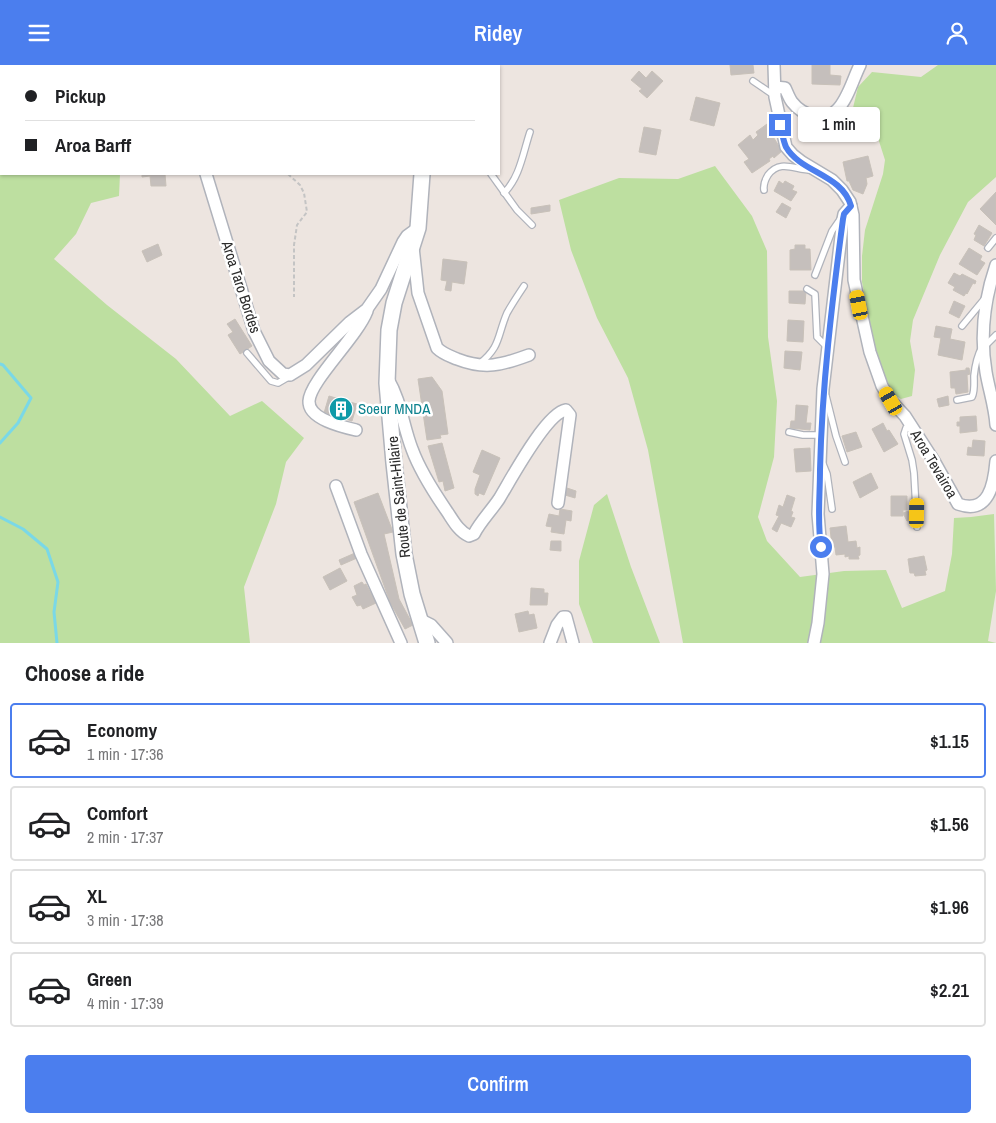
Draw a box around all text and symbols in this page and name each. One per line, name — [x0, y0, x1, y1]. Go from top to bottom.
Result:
text: Ridey — [474, 18, 522, 48]
icon: menu — [25, 19, 53, 47]
icon: person — [943, 19, 971, 47]
text: Pickup — [55, 83, 106, 109]
callout: 1 min — [798, 107, 880, 143]
text: 1 min — [822, 113, 856, 135]
route end — [769, 114, 791, 136]
text: Aroa Barff — [55, 132, 131, 158]
street label: Aroa Taro Bordes — [216, 237, 266, 336]
car — [848, 289, 869, 321]
car — [877, 384, 904, 418]
building icon: Soeur MNDA — [328, 396, 354, 422]
place label: Soeur MNDA — [358, 398, 431, 419]
street label: Aroa Tevairoa — [905, 425, 963, 502]
street label: Route de Saint-Hilaire — [382, 435, 415, 559]
car — [909, 498, 924, 528]
route start — [810, 536, 832, 558]
text: Choose a ride — [25, 658, 144, 688]
text: Economy — [87, 717, 157, 743]
icon: car — [27, 718, 72, 763]
text: $1.15 — [930, 728, 969, 754]
text: 1 min · 17:36 — [87, 743, 164, 765]
text: Comfort — [87, 800, 148, 826]
icon: car — [27, 801, 72, 846]
text: $1.56 — [930, 811, 969, 837]
text: 2 min · 17:37 — [87, 826, 164, 848]
text: XL — [87, 883, 107, 909]
icon: car — [27, 884, 72, 929]
text: $1.96 — [930, 894, 969, 920]
text: 3 min · 17:38 — [87, 909, 164, 931]
text: Green — [87, 966, 132, 992]
icon: car — [27, 967, 72, 1012]
text: $2.21 — [930, 977, 969, 1003]
text: 4 min · 17:39 — [87, 992, 164, 1014]
button: Confirm — [25, 1055, 971, 1113]

